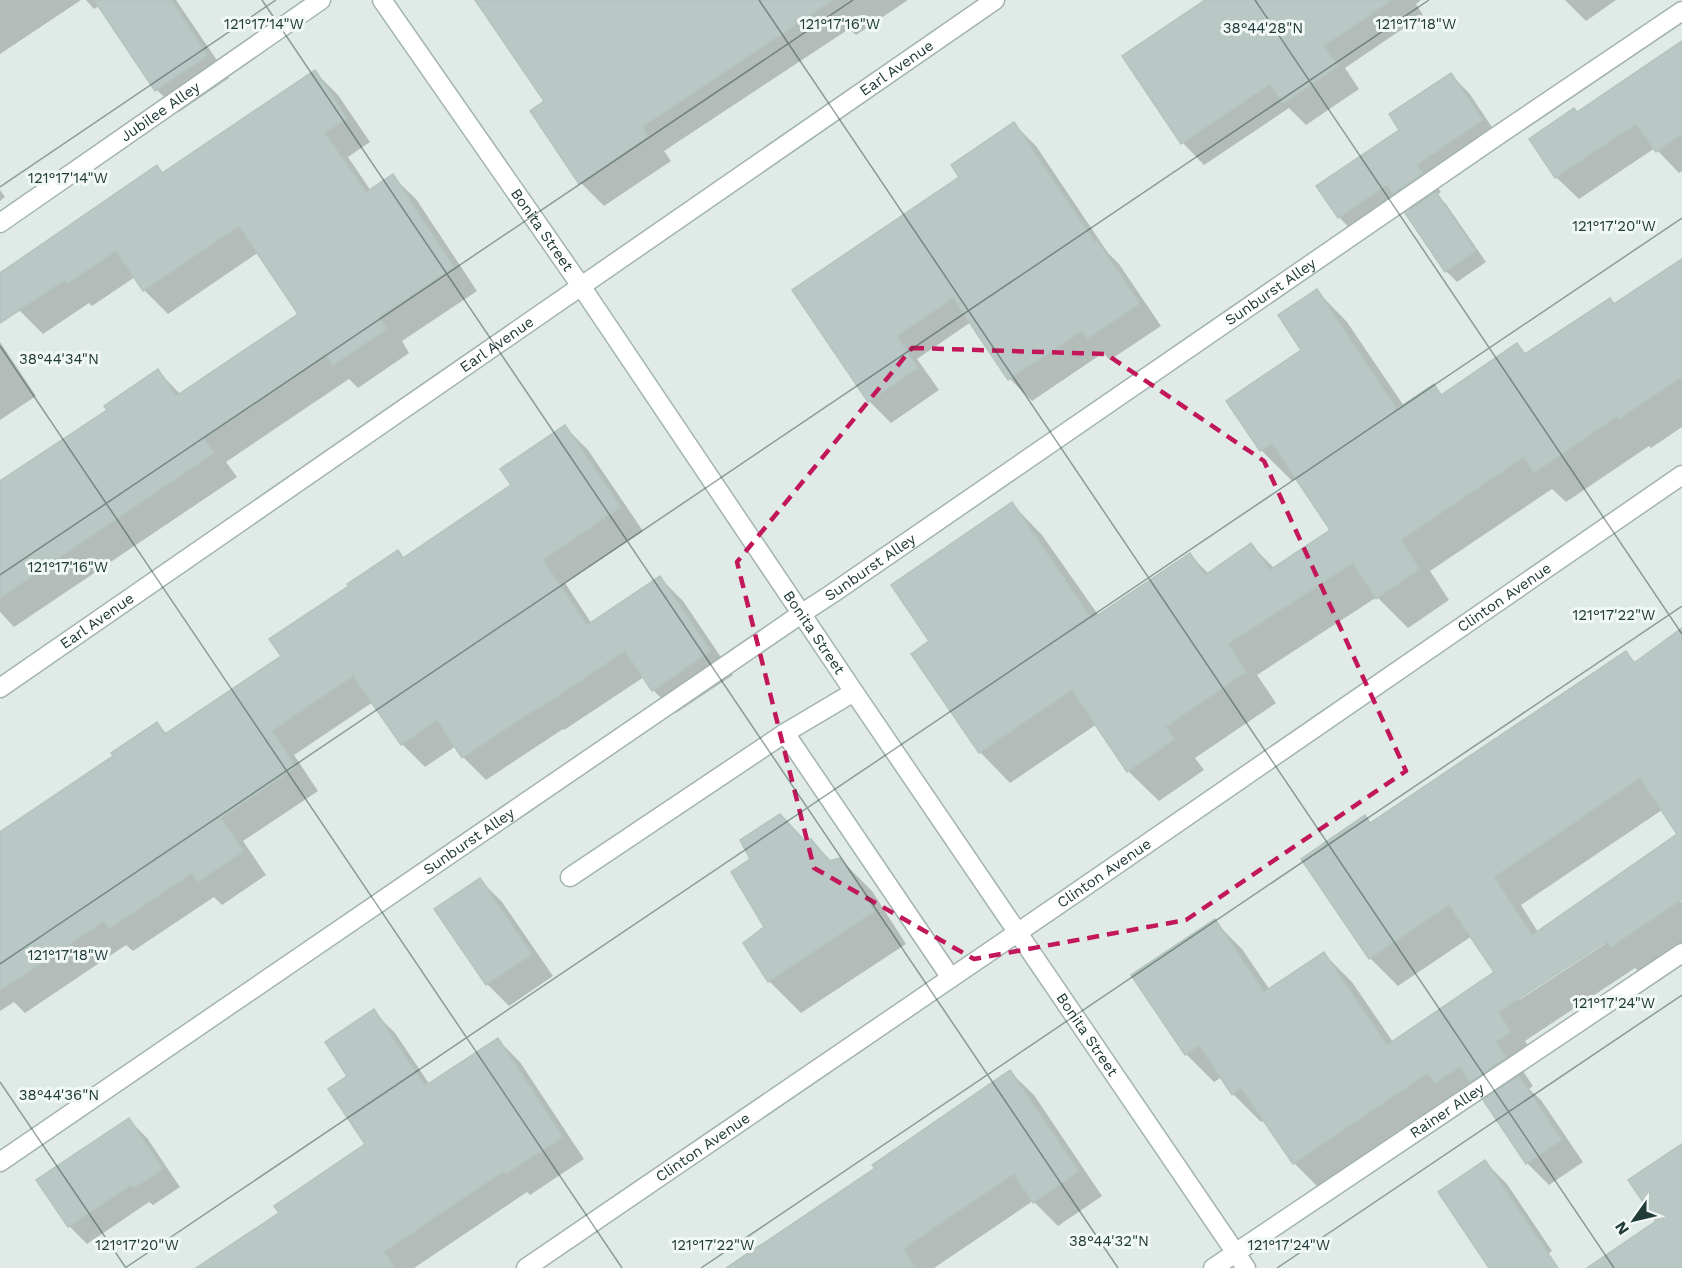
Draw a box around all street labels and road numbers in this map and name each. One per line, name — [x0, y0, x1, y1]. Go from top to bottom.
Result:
street label: Earl Avenue — [856, 36, 937, 100]
street label: Jubilee Alley — [117, 78, 204, 146]
street label: Bonita Street — [507, 185, 577, 275]
street label: Sunburst Alley — [1222, 254, 1320, 329]
street label: Earl Avenue — [456, 313, 537, 376]
street label: Sunburst Alley — [821, 530, 919, 605]
street label: Clinton Avenue — [1454, 559, 1555, 636]
street label: Bonita Street — [780, 587, 849, 678]
street label: Earl Avenue — [57, 589, 137, 653]
street label: Sunburst Alley — [420, 804, 518, 879]
street label: Clinton Avenue — [1054, 835, 1155, 912]
street label: Bonita Street — [1052, 989, 1122, 1080]
street label: Rainer Alley — [1406, 1079, 1488, 1142]
street label: Clinton Avenue — [652, 1109, 753, 1186]

